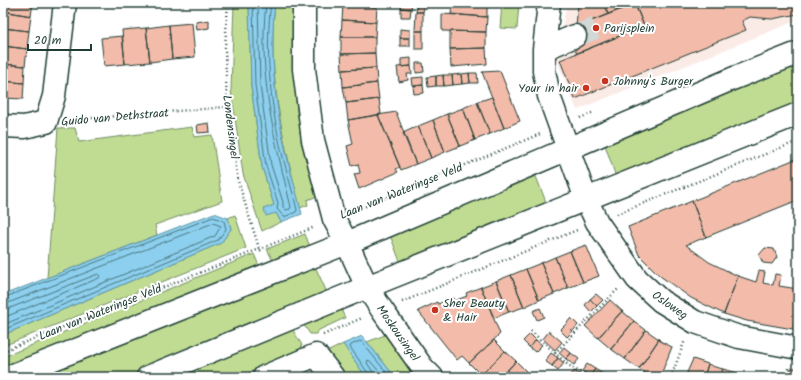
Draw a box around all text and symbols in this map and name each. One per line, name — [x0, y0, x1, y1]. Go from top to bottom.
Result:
place label: Parijsplein — [604, 19, 654, 38]
marker: Parijsplein — [591, 23, 601, 33]
scale bar — [28, 26, 91, 52]
text: 20 m — [34, 31, 62, 50]
place label: Johnny's Burger — [613, 72, 694, 91]
marker: Johnny's Burger — [600, 76, 610, 86]
place label: Your in hair — [518, 79, 579, 98]
marker: Your in hair — [581, 83, 591, 93]
street label: Londensingel — [217, 94, 244, 160]
street label: Guido van Dethstraat — [60, 103, 170, 132]
street label: Laan van Wateringse Veld — [337, 158, 466, 225]
street label: Laan van Wateringse Veld — [36, 279, 165, 346]
street label: Osloweg — [648, 286, 692, 325]
place label: Sher Beauty & Hair — [443, 294, 505, 327]
street label: Moskousingel — [371, 301, 424, 366]
marker: Sher Beauty & Hair — [430, 305, 440, 315]

